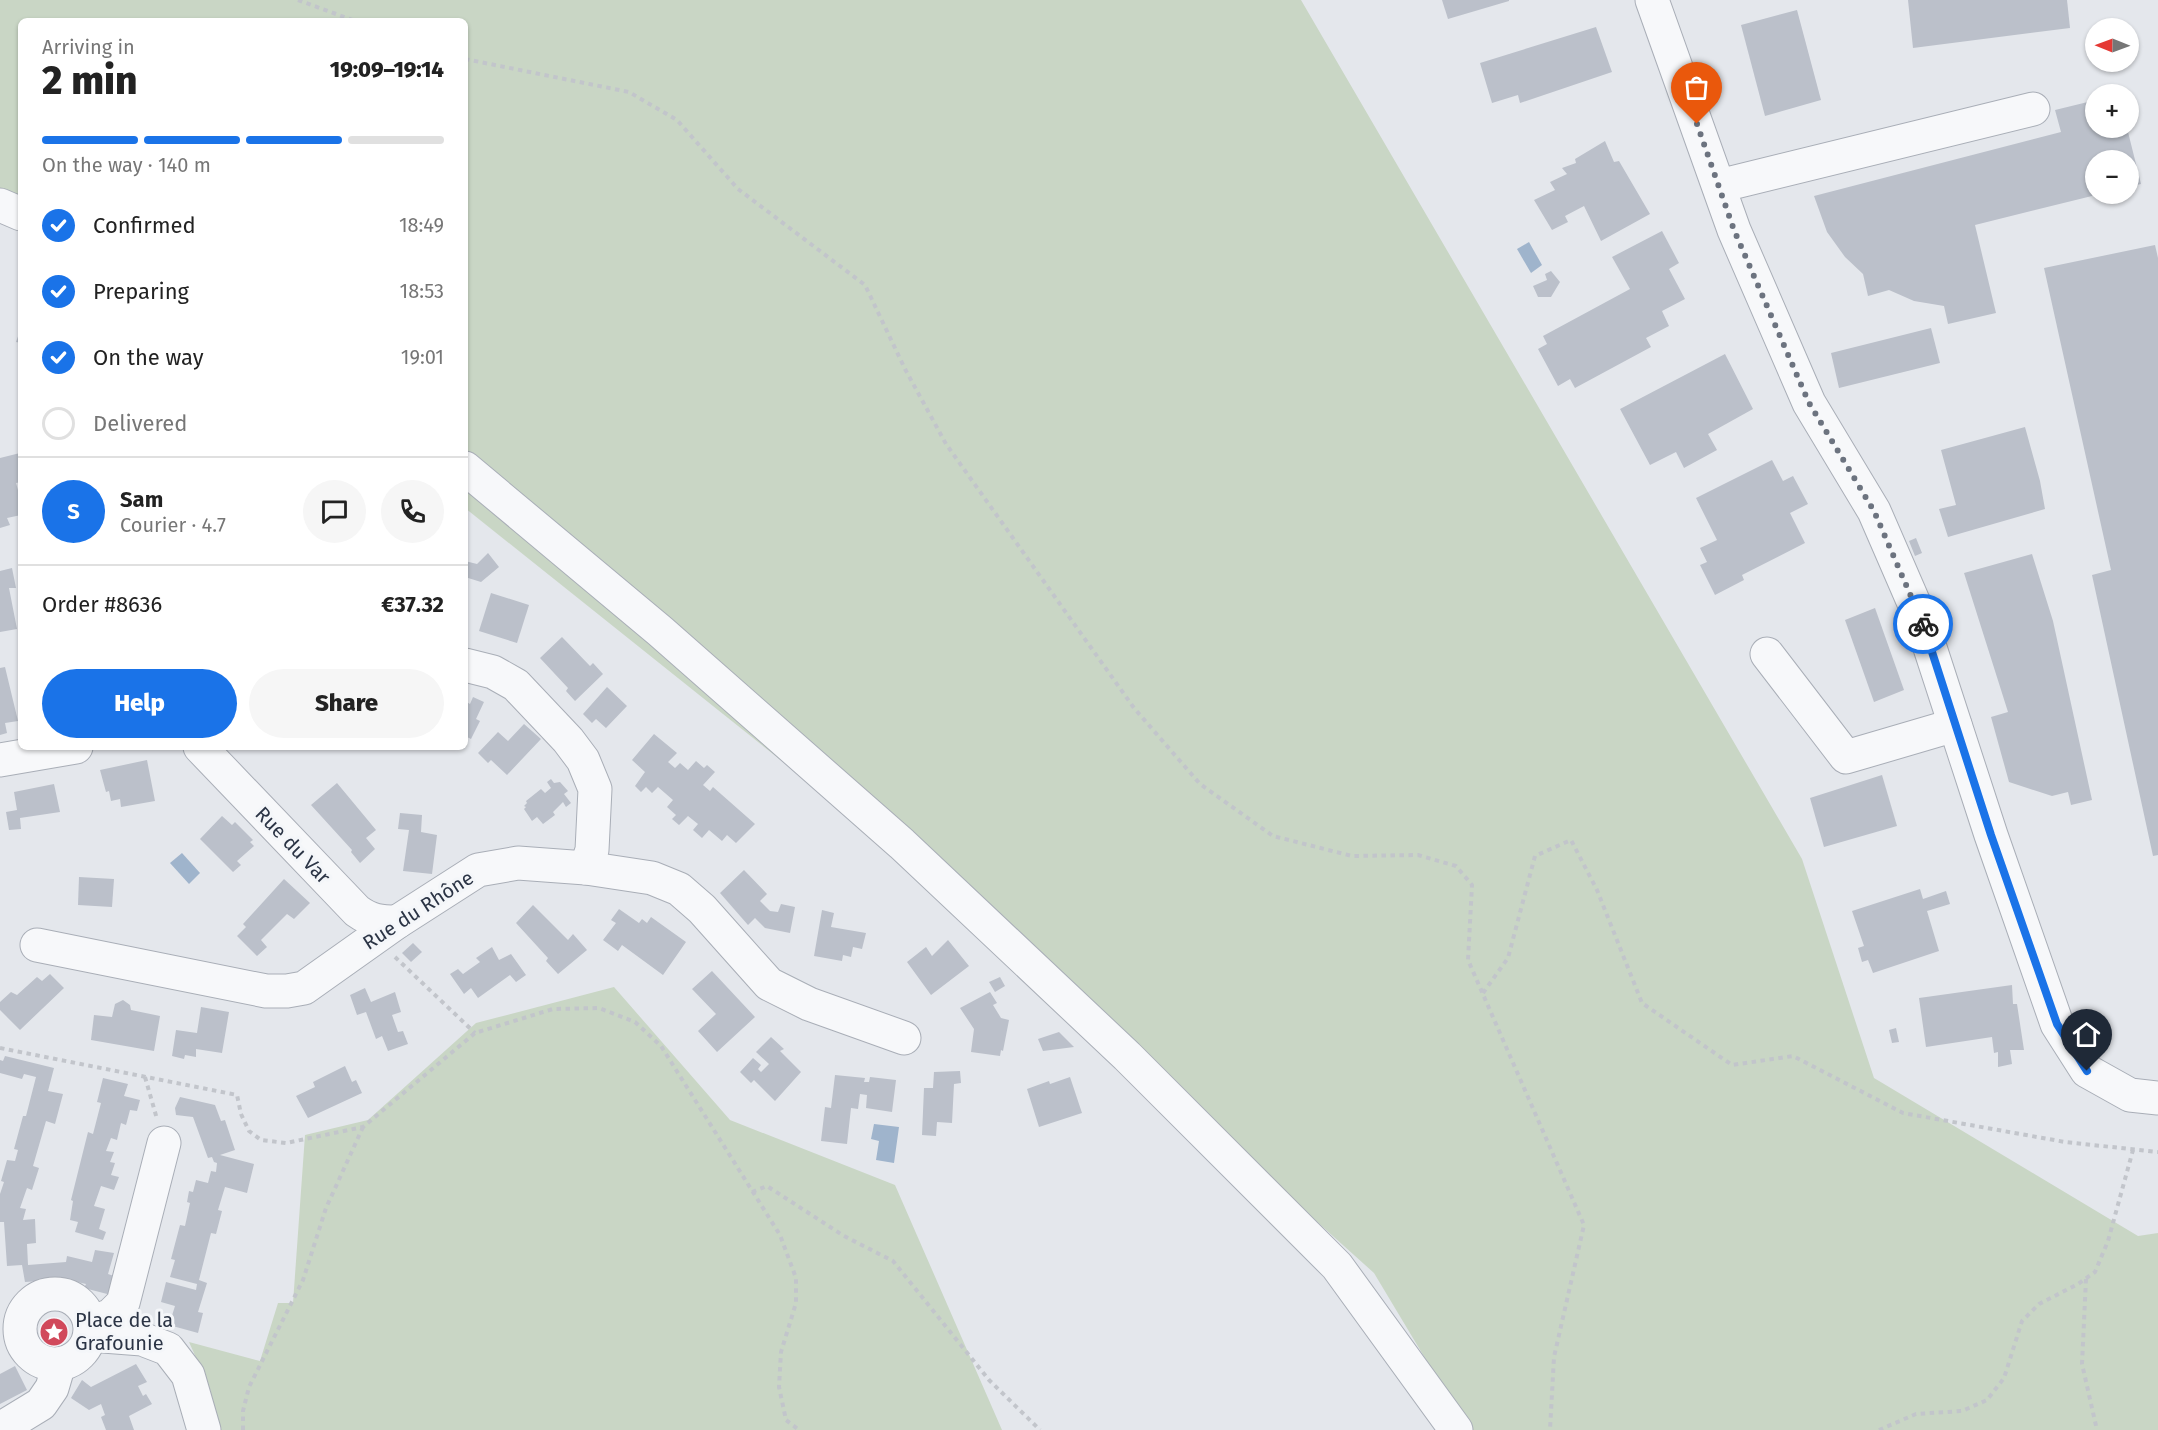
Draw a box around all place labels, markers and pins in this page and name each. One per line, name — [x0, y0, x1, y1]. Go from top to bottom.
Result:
pin — [1671, 62, 1722, 124]
pin — [2061, 1009, 2112, 1071]
place label: Place de la Grafounie — [75, 1308, 173, 1355]
place icon: Place de la Grafounie — [38, 1316, 70, 1348]

